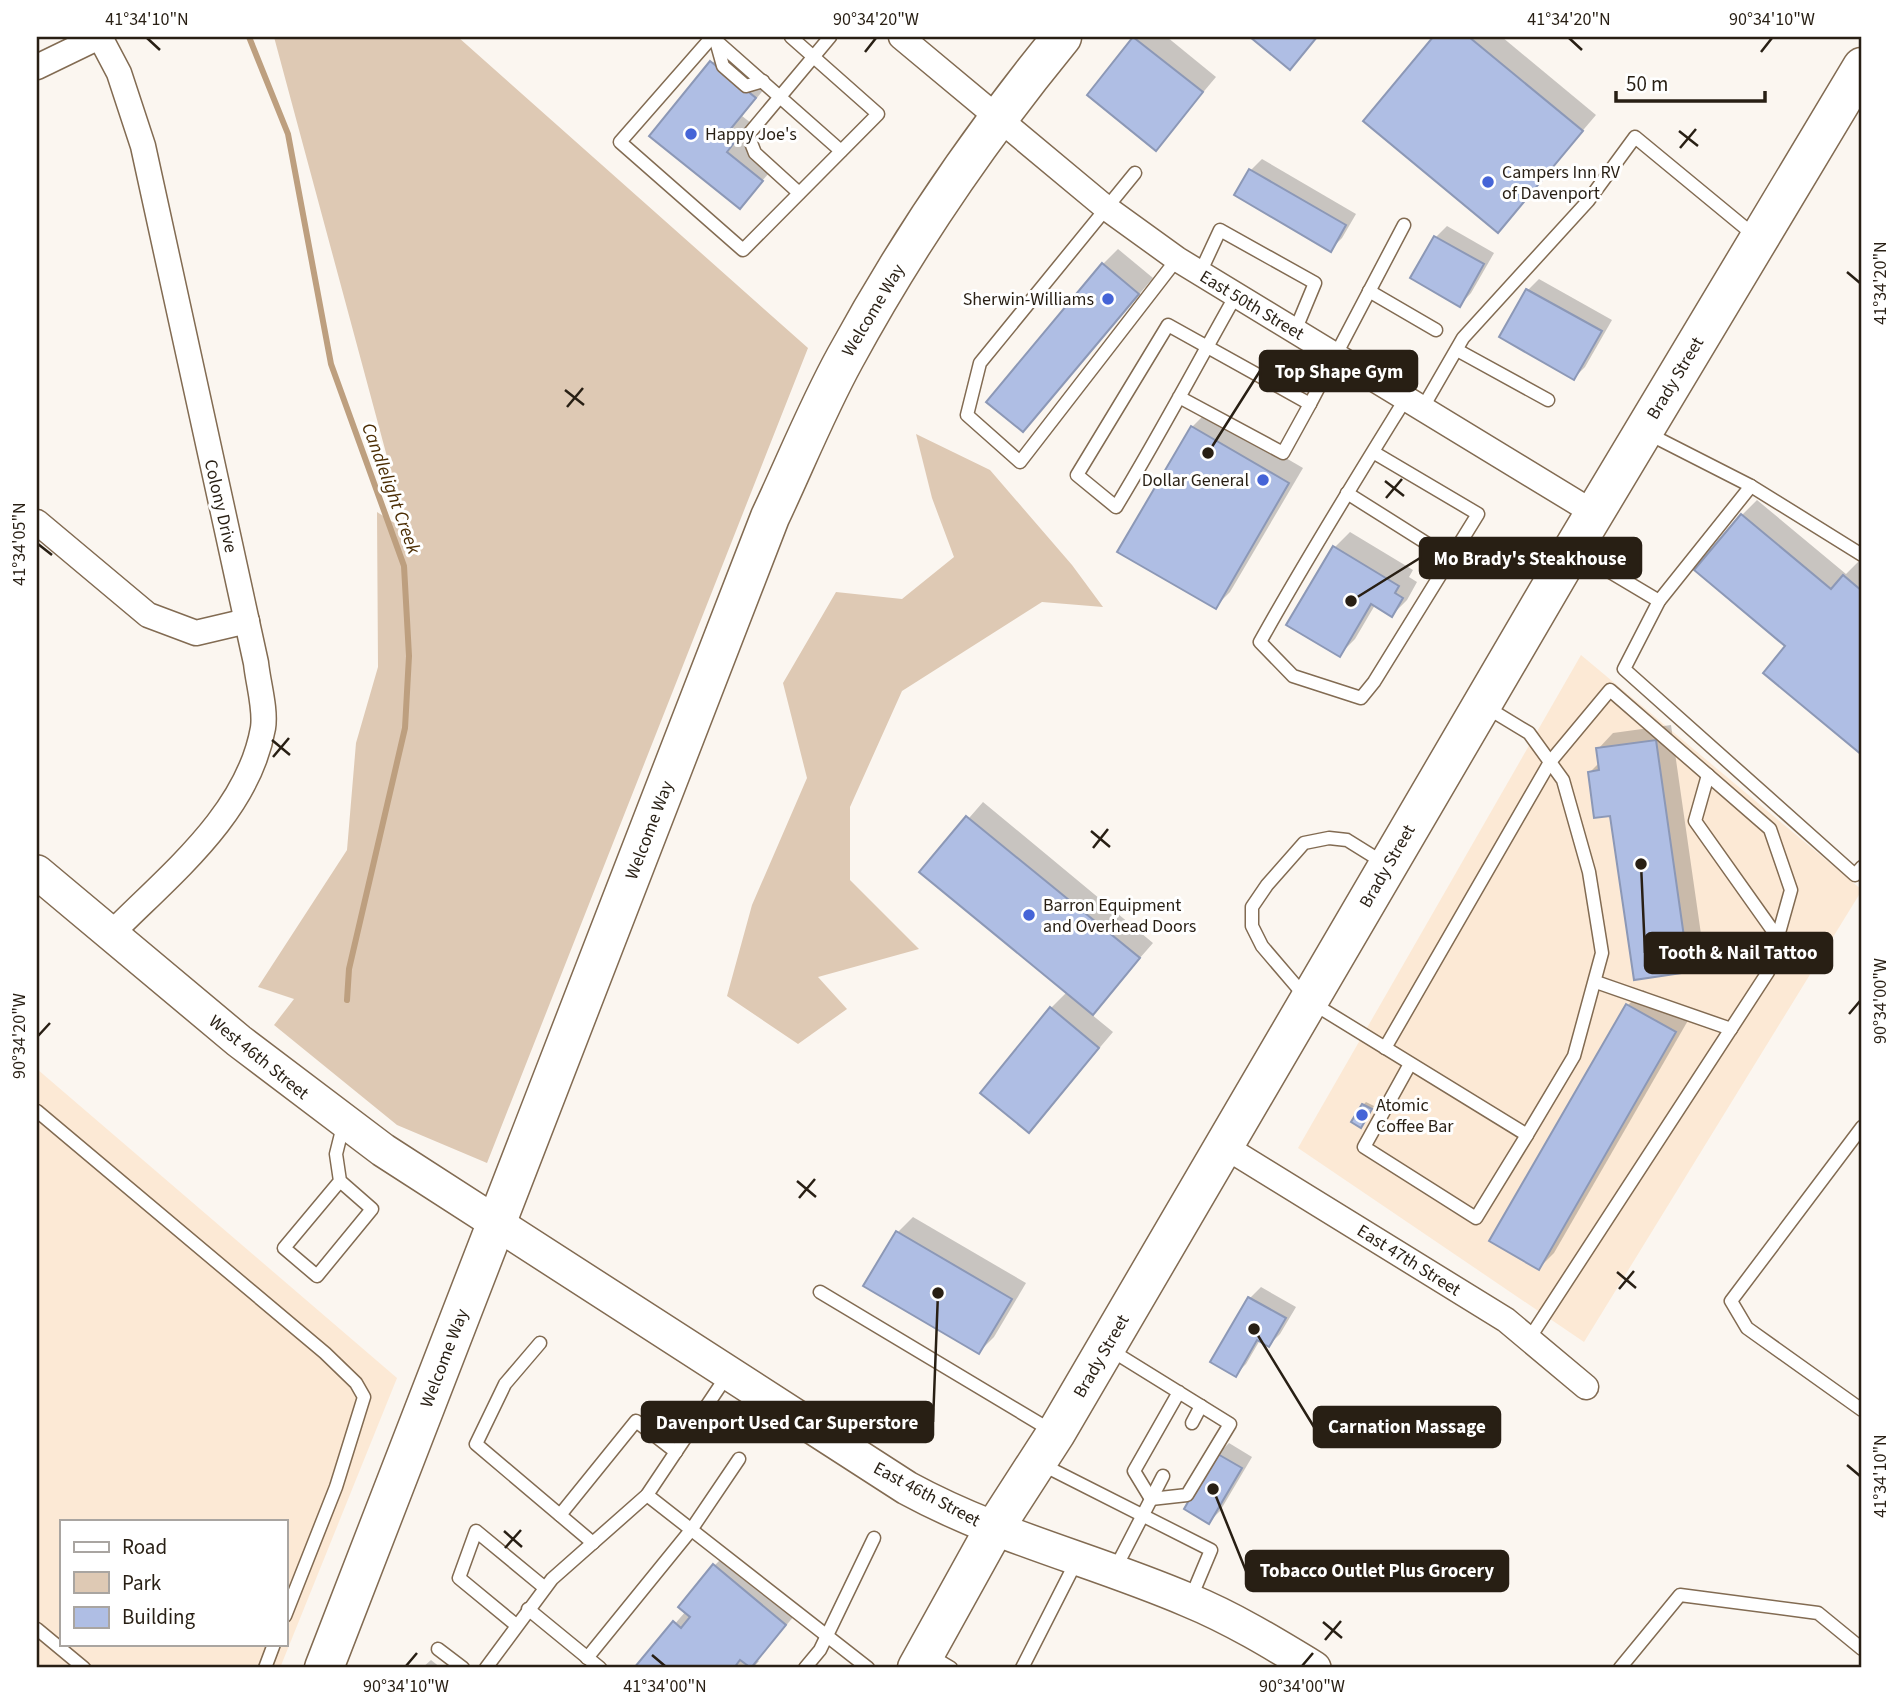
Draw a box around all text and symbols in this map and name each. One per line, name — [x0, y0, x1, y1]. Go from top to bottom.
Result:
text: 41°34'10"N — [105, 7, 189, 32]
text: 90°34'20"W — [833, 7, 919, 32]
text: 41°34'20"N — [1527, 7, 1611, 32]
text: 90°34'10"W — [1729, 7, 1815, 32]
scale bar — [1616, 60, 1764, 104]
text: 50 m — [1626, 69, 1668, 99]
place label: Happy Joe's — [705, 122, 797, 147]
marker: Happy Joe's — [683, 126, 699, 142]
place label: Campers Inn RV of Davenport — [1502, 160, 1621, 206]
marker: Campers Inn RV of Davenport — [1480, 174, 1496, 190]
text: 41°34'20"N — [1868, 241, 1893, 325]
street label: Welcome Way — [836, 259, 911, 361]
street label: East 50th Street — [1195, 264, 1309, 347]
place label: Sherwin-Williams — [963, 287, 1094, 312]
marker: Sherwin-Williams — [1100, 291, 1116, 307]
street label: Brady Street — [1641, 332, 1710, 424]
callout: Top Shape Gym — [1260, 351, 1417, 391]
text: Top Shape Gym — [1275, 359, 1403, 386]
water label: Candlelight Creek — [354, 419, 427, 559]
street label: Colony Drive — [198, 457, 243, 555]
place label: Dollar General — [1142, 468, 1249, 493]
marker: Dollar General — [1255, 472, 1271, 488]
text: 41°34'05"N — [7, 502, 32, 586]
callout: Mo Brady's Steakhouse — [1420, 538, 1641, 578]
text: Mo Brady's Steakhouse — [1433, 546, 1627, 573]
street label: Welcome Way — [619, 777, 680, 883]
street label: Brady Street — [1353, 820, 1421, 913]
place label: Barron Equipment and Overhead Doors — [1043, 893, 1196, 939]
marker: Barron Equipment and Overhead Doors — [1021, 907, 1037, 923]
callout: Tooth & Nail Tattoo — [1645, 933, 1832, 973]
text: Tooth & Nail Tattoo — [1658, 940, 1818, 967]
text: 90°34'00"W — [1868, 958, 1893, 1044]
text: 90°34'20"W — [7, 993, 32, 1079]
street label: West 46th Street — [203, 1009, 314, 1106]
place label: Atomic Coffee Bar — [1376, 1093, 1454, 1139]
marker: Atomic Coffee Bar — [1354, 1107, 1370, 1123]
street label: East 47th Street — [1352, 1219, 1465, 1302]
street label: Welcome Way — [414, 1305, 475, 1411]
street label: Brady Street — [1067, 1310, 1135, 1403]
callout: Davenport Used Car Superstore — [642, 1402, 933, 1442]
callout: Carnation Massage — [1314, 1407, 1500, 1447]
text: Davenport Used Car Superstore — [656, 1410, 919, 1437]
text: Carnation Massage — [1328, 1414, 1486, 1441]
text: 41°34'10"N — [1868, 1434, 1893, 1518]
street label: East 46th Street — [869, 1456, 985, 1533]
legend — [60, 1520, 287, 1646]
text: Road — [122, 1532, 167, 1562]
callout: Tobacco Outlet Plus Grocery — [1246, 1551, 1508, 1591]
text: Tobacco Outlet Plus Grocery — [1260, 1558, 1494, 1585]
text: Park — [122, 1568, 162, 1598]
text: Building — [122, 1602, 196, 1632]
text: 90°34'10"W — [363, 1674, 449, 1699]
text: 41°34'00"N — [623, 1674, 707, 1699]
text: 90°34'00"W — [1259, 1674, 1345, 1699]

